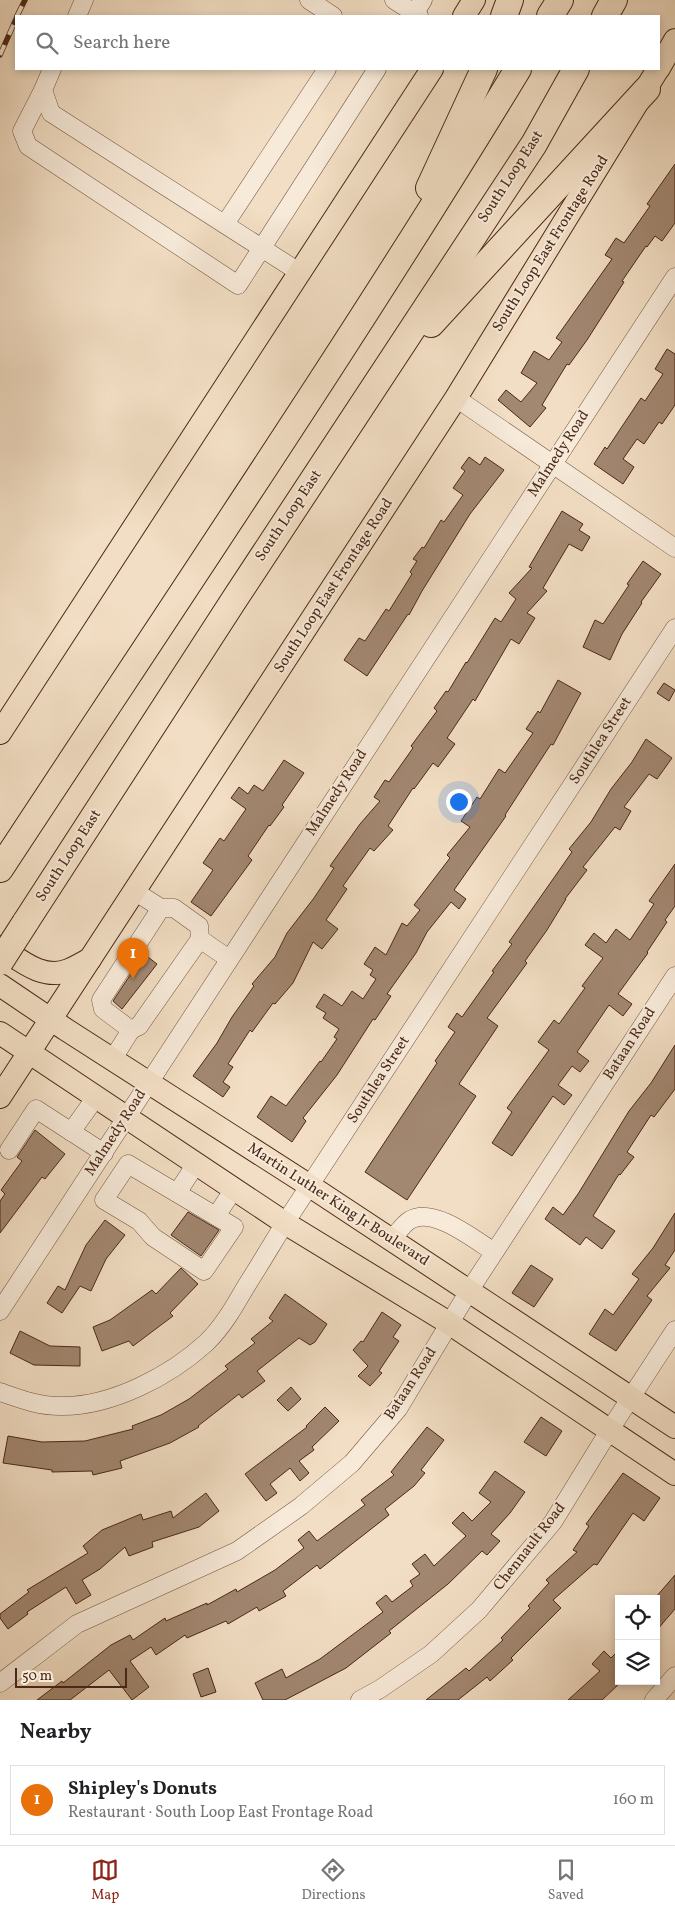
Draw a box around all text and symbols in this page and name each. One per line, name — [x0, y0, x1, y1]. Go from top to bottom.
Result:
search box — [15, 15, 660, 70]
icon: search — [33, 29, 61, 57]
text: Search here — [73, 30, 170, 56]
street label: South Loop East — [473, 127, 549, 227]
street label: South Loop East Frontage Road — [488, 152, 614, 336]
street label: Malmedy Road — [523, 407, 595, 501]
street label: South Loop East — [251, 466, 327, 566]
street label: South Loop East Frontage Road — [269, 494, 399, 678]
street label: Southlea Street — [565, 693, 637, 789]
street label: Malmedy Road — [301, 746, 373, 840]
your location — [446, 789, 472, 815]
street label: South Loop East — [31, 806, 107, 906]
pin: 1 — [117, 938, 149, 979]
street label: Bataan Road — [599, 1004, 661, 1084]
street label: Southlea Street — [343, 1032, 415, 1128]
street label: Malmedy Road — [80, 1086, 152, 1180]
street label: Martin Luther King Jr Boulevard — [243, 1138, 433, 1272]
street label: Bataan Road — [380, 1344, 442, 1424]
street label: Chennault Road — [489, 1499, 571, 1595]
map controls — [615, 1595, 660, 1685]
button: locate — [615, 1595, 660, 1640]
button: layers — [615, 1640, 660, 1685]
scale bar — [15, 1665, 128, 1688]
text: 50 m — [22, 1667, 52, 1686]
text: Nearby — [20, 1718, 91, 1747]
text: Shipley's Donuts — [68, 1776, 217, 1802]
text: 1 — [34, 1789, 40, 1811]
text: 160 m — [613, 1789, 654, 1811]
text: Restaurant · South Loop East Frontage Road — [68, 1802, 373, 1824]
tab: Map — [91, 1856, 119, 1905]
tab: Directions — [301, 1856, 366, 1905]
tab: Saved — [548, 1856, 584, 1905]

